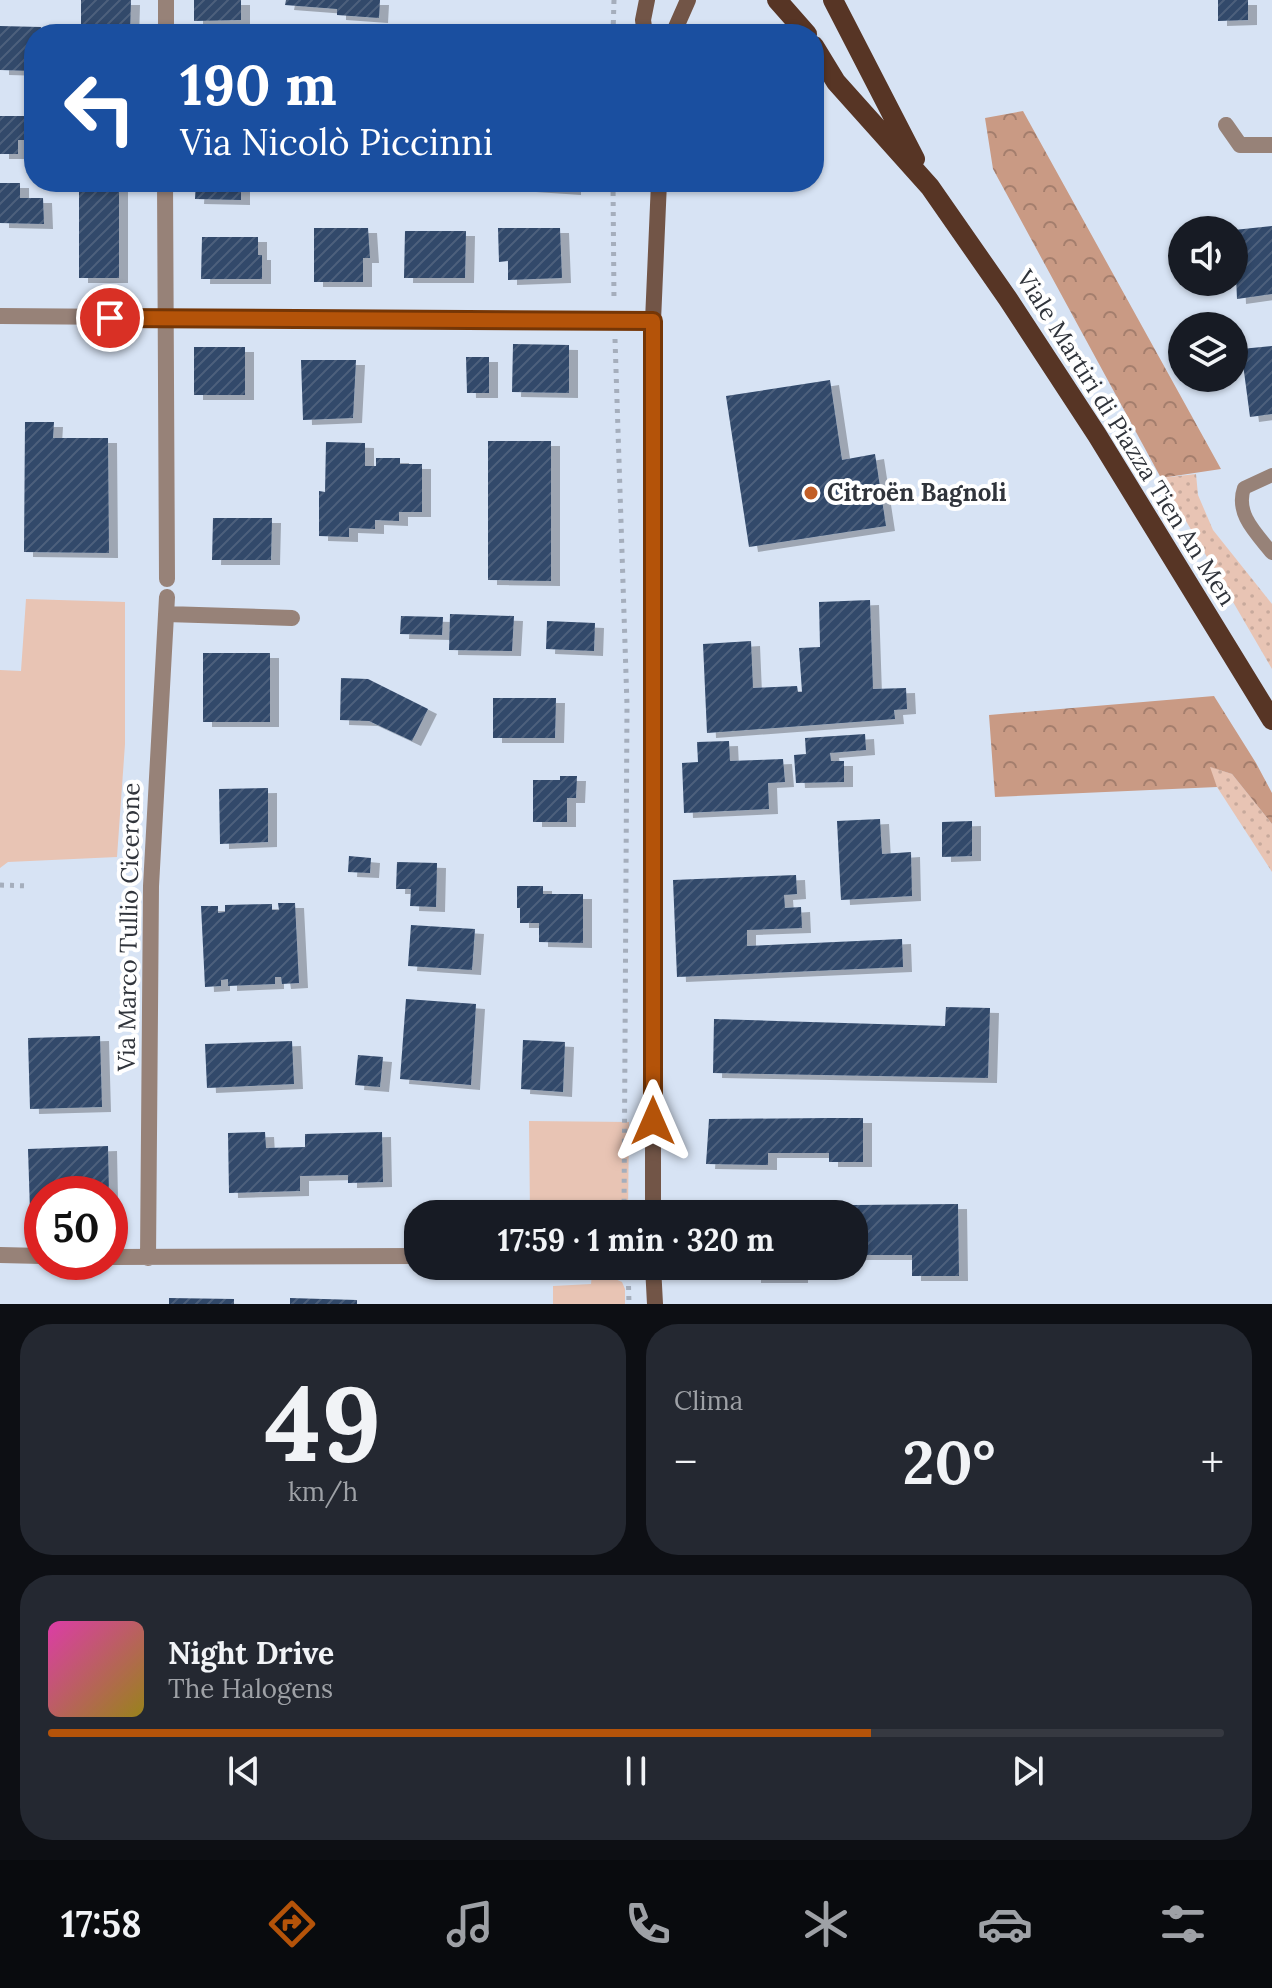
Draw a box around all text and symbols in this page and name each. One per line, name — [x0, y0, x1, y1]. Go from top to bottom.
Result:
text: 190 m — [180, 49, 337, 120]
icon: left — [48, 56, 152, 160]
text: Via Nicolò Piccinni — [180, 119, 493, 165]
map controls — [1168, 216, 1248, 392]
button: sound — [1168, 216, 1248, 296]
street label: Viale Martiri di Piazza Tien An Men — [1009, 263, 1243, 611]
pin — [76, 284, 144, 352]
icon: arrive — [88, 296, 132, 340]
button: layers — [1168, 312, 1248, 392]
place label: Citroën Bagnoli — [827, 477, 1007, 508]
marker: Citroën Bagnoli — [802, 484, 820, 502]
street label: Via Marco Tullio Cicerone — [110, 782, 147, 1073]
position arrow — [611, 1079, 695, 1163]
speed limit sign: 50 — [24, 1176, 128, 1280]
text: 17:59 · 1 min · 320 m — [498, 1221, 774, 1259]
text: 49 — [265, 1356, 381, 1489]
text: Clima — [674, 1384, 743, 1417]
text: 20° — [902, 1424, 996, 1500]
text: − — [674, 1434, 697, 1490]
text: + — [1201, 1434, 1224, 1490]
text: km/h — [288, 1475, 358, 1508]
text: Night Drive — [168, 1634, 334, 1672]
text: The Halogens — [168, 1672, 333, 1705]
icon: previous — [222, 1749, 266, 1793]
icon: pause — [614, 1749, 658, 1793]
icon: next — [1006, 1749, 1050, 1793]
icon: directions — [264, 1896, 320, 1952]
icon: music — [442, 1896, 498, 1952]
icon: phone — [620, 1896, 676, 1952]
icon: climate — [798, 1896, 854, 1952]
icon: car — [977, 1896, 1033, 1952]
icon: filters — [1155, 1896, 1211, 1952]
text: 17:58 — [61, 1901, 142, 1947]

